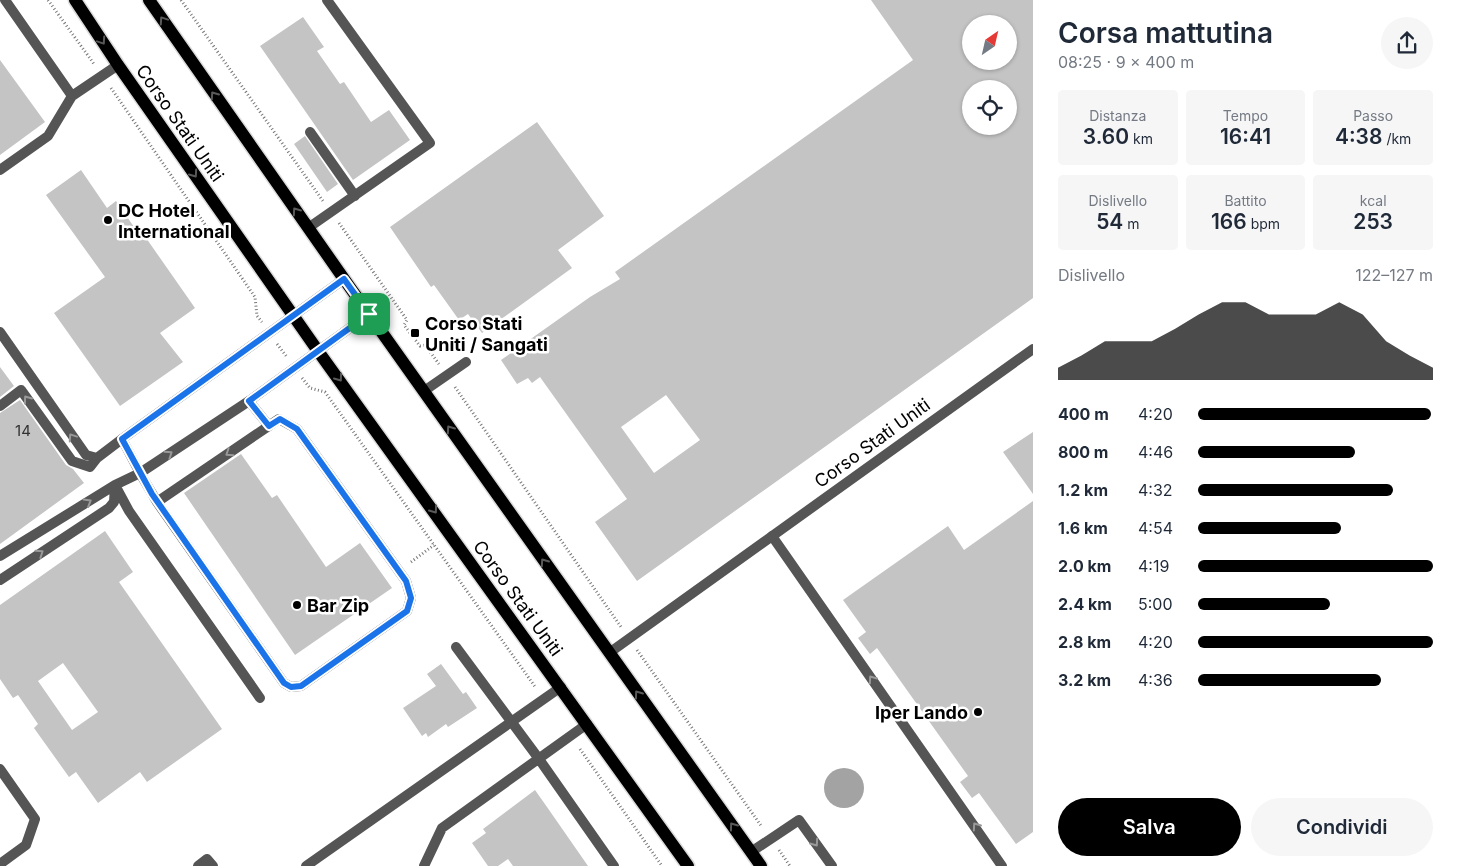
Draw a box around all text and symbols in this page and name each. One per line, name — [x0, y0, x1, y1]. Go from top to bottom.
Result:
north arrow — [962, 15, 1018, 70]
map controls — [962, 15, 1017, 135]
text: Corsa mattutina — [1058, 16, 1273, 50]
one-way arrow — [160, 17, 169, 26]
button: share — [1381, 17, 1433, 69]
one-way arrow — [95, 35, 105, 44]
text: 08:25 · 9 × 400 m — [1058, 52, 1194, 72]
street label: Corso Stati Uniti — [132, 61, 228, 185]
button: locate — [962, 80, 1017, 135]
one-way arrow — [211, 91, 220, 101]
text: Distanza — [1089, 107, 1146, 124]
text: Tempo — [1223, 107, 1268, 124]
text: Passo — [1353, 107, 1393, 124]
text: 3.60 — [1083, 124, 1129, 149]
text: 16:41 — [1220, 124, 1271, 149]
text: 4:38 — [1335, 124, 1382, 149]
text: km — [1129, 130, 1153, 147]
text: /km — [1382, 130, 1411, 147]
one-way arrow — [188, 168, 197, 178]
text: Dislivello — [1089, 192, 1147, 209]
text: Battito — [1224, 192, 1267, 209]
text: kcal — [1360, 192, 1387, 209]
place label: DC Hotel International — [118, 200, 230, 242]
one-way arrow — [293, 207, 302, 216]
text: 54 — [1096, 209, 1123, 234]
text: 166 — [1211, 209, 1247, 234]
text: 253 — [1353, 209, 1393, 234]
marker: DC Hotel International — [102, 214, 114, 226]
text: m — [1123, 215, 1140, 232]
text: bpm — [1247, 215, 1280, 232]
text: Dislivello — [1058, 265, 1125, 285]
text: 122–127 m — [1355, 265, 1433, 285]
pin — [348, 293, 390, 335]
icon: arrive — [355, 300, 383, 328]
place label: Corso Stati Uniti / Sangati — [425, 313, 548, 355]
marker: Corso Stati Uniti / Sangati — [409, 327, 421, 339]
one-way arrow — [333, 372, 341, 381]
street label: Corso Stati Uniti — [810, 394, 934, 492]
one-way arrow — [25, 396, 33, 405]
text: 400 m — [1058, 404, 1109, 424]
text: 4:20 — [1138, 404, 1173, 424]
house number: 14 — [15, 421, 31, 440]
one-way arrow — [447, 425, 456, 435]
one-way arrow — [69, 434, 78, 443]
text: 800 m — [1058, 442, 1108, 462]
text: 4:46 — [1138, 442, 1173, 462]
one-way arrow — [225, 447, 234, 457]
one-way arrow — [163, 451, 173, 460]
text: 1.2 km — [1058, 480, 1108, 500]
text: 4:32 — [1138, 480, 1173, 500]
one-way arrow — [83, 498, 92, 508]
one-way arrow — [428, 504, 436, 513]
text: 1.6 km — [1058, 518, 1108, 538]
text: 4:54 — [1138, 518, 1173, 538]
street label: Corso Stati Uniti — [469, 536, 567, 660]
one-way arrow — [35, 550, 44, 559]
text: 2.0 km — [1058, 556, 1111, 576]
text: 4:19 — [1138, 556, 1169, 576]
one-way arrow — [541, 558, 550, 568]
text: 2.4 km — [1058, 594, 1112, 614]
text: 5:00 — [1138, 594, 1173, 614]
place label: Bar Zip — [307, 595, 369, 616]
marker: Bar Zip — [291, 599, 303, 611]
text: 2.8 km — [1058, 632, 1111, 652]
text: 4:20 — [1138, 632, 1173, 652]
text: 3.2 km — [1058, 670, 1111, 690]
text: 4:36 — [1138, 670, 1173, 690]
one-way arrow — [869, 675, 878, 685]
one-way arrow — [635, 690, 644, 700]
place label: Iper Lando — [875, 702, 968, 723]
marker: Iper Lando — [972, 706, 984, 718]
button: Salva — [1058, 798, 1241, 856]
button: Condividi — [1251, 798, 1433, 856]
one-way arrow — [730, 823, 738, 832]
one-way arrow — [973, 823, 982, 832]
one-way arrow — [810, 837, 818, 846]

